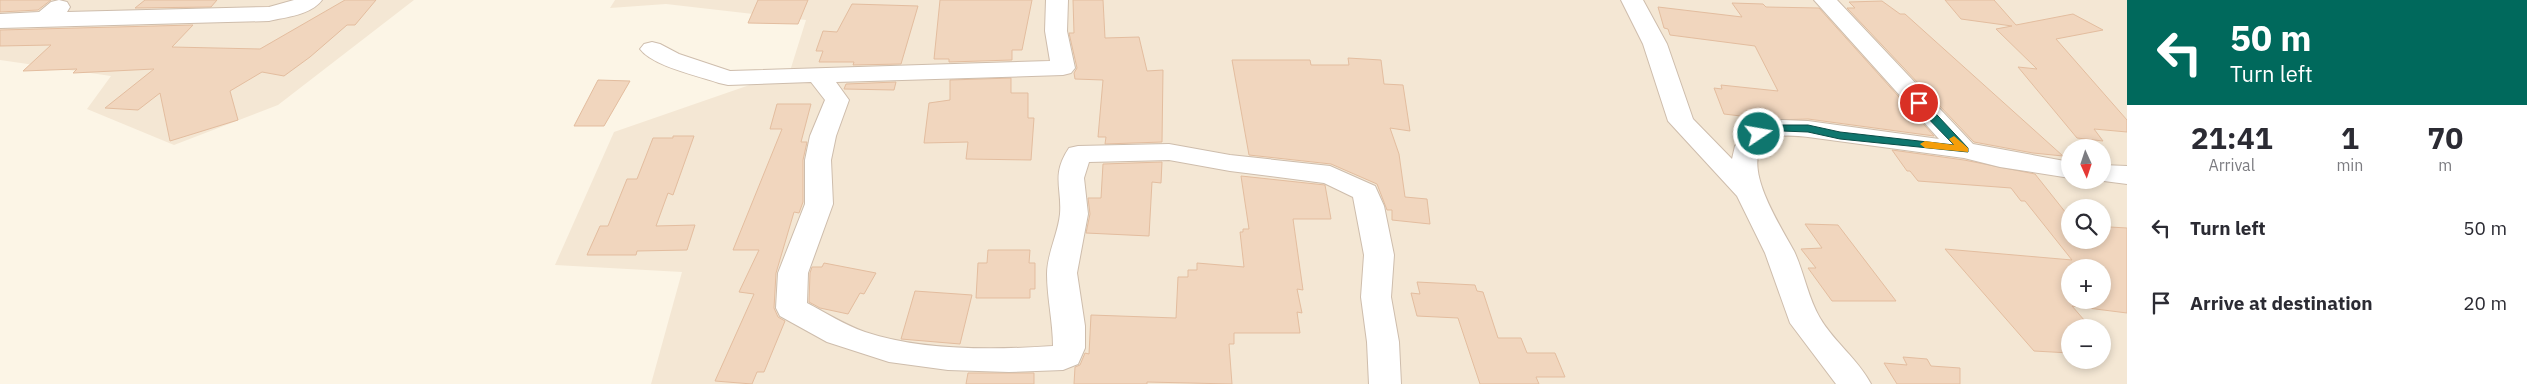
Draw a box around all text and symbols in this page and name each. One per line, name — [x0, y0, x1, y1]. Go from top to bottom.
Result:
text: 50 m — [2230, 15, 2312, 61]
icon: left — [2147, 20, 2212, 85]
text: Turn left — [2230, 59, 2313, 88]
pin — [1898, 82, 1940, 124]
icon: arrive — [1905, 89, 1933, 117]
position arrow — [1732, 107, 1784, 159]
text: 21:41 — [2191, 118, 2273, 157]
text: 1 — [2341, 118, 2359, 157]
text: 70 — [2427, 118, 2463, 157]
north arrow — [2061, 139, 2111, 189]
map controls — [2061, 139, 2111, 369]
text: Arrival — [2208, 155, 2255, 175]
text: min — [2336, 155, 2363, 175]
text: m — [2438, 155, 2452, 175]
button: search — [2061, 199, 2111, 249]
icon: left — [2147, 214, 2175, 242]
text: Turn left — [2190, 216, 2266, 240]
text: 50 m — [2463, 216, 2507, 240]
button: + — [2061, 259, 2111, 309]
icon: arrive — [2147, 289, 2175, 317]
text: Arrive at destination — [2190, 291, 2373, 315]
text: 20 m — [2463, 291, 2507, 315]
button: − — [2061, 319, 2111, 369]

